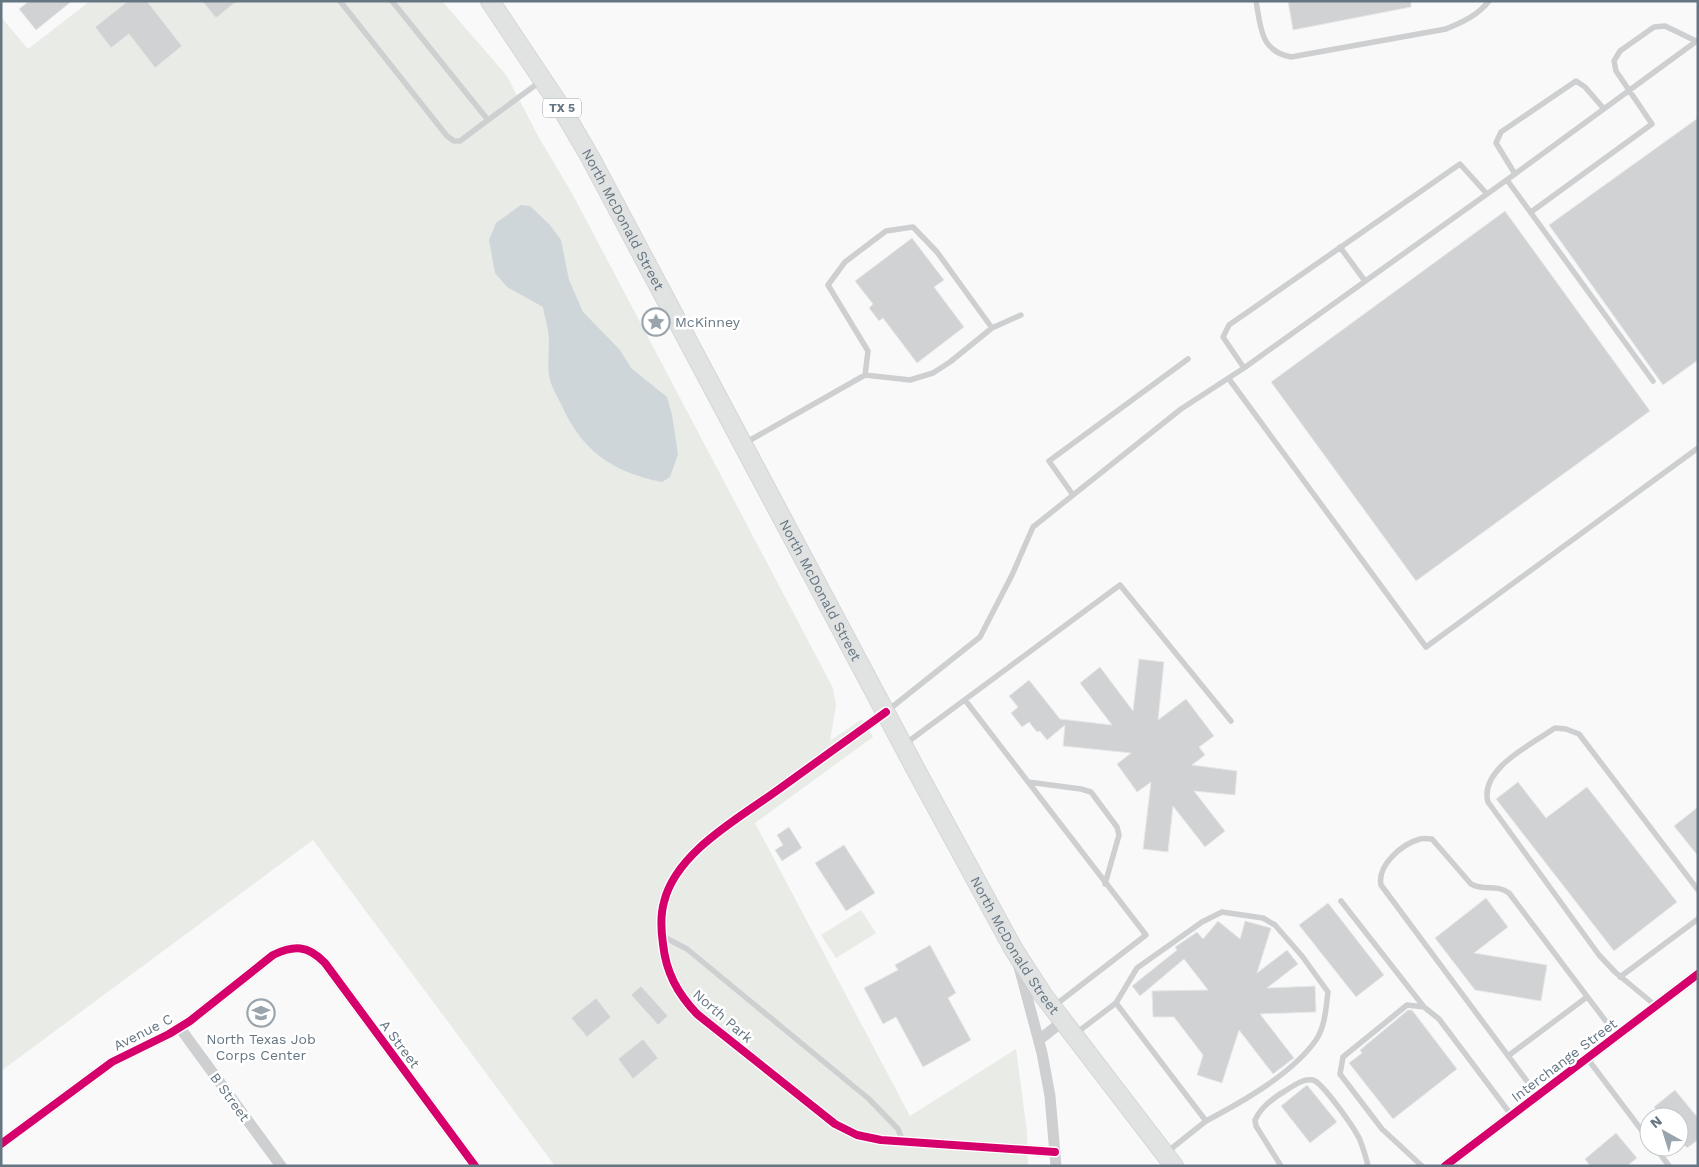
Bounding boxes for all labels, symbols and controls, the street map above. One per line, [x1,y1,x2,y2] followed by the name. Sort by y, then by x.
[543,99,581,118] road number: TX 5
[579,146,667,293] street label: North McDonald Street
[641,307,671,337] place icon: McKinney
[675,314,741,330] place label: McKinney
[776,517,865,664] street label: North McDonald Street
[967,874,1063,1017] street label: North McDonald Street
[690,986,756,1046] street label: North Park
[246,998,276,1028] school or university icon: North Texas Job Corps Center
[111,1010,175,1054] street label: Avenue C
[1508,1015,1620,1105] street label: Interchange Street
[377,1017,423,1071] street label: A Street
[206,1031,316,1063] place label: North Texas Job Corps Center
[207,1070,253,1124] street label: B Street
[1639,1107,1689,1157] north arrow
[1647,1112,1665,1131] text: N

